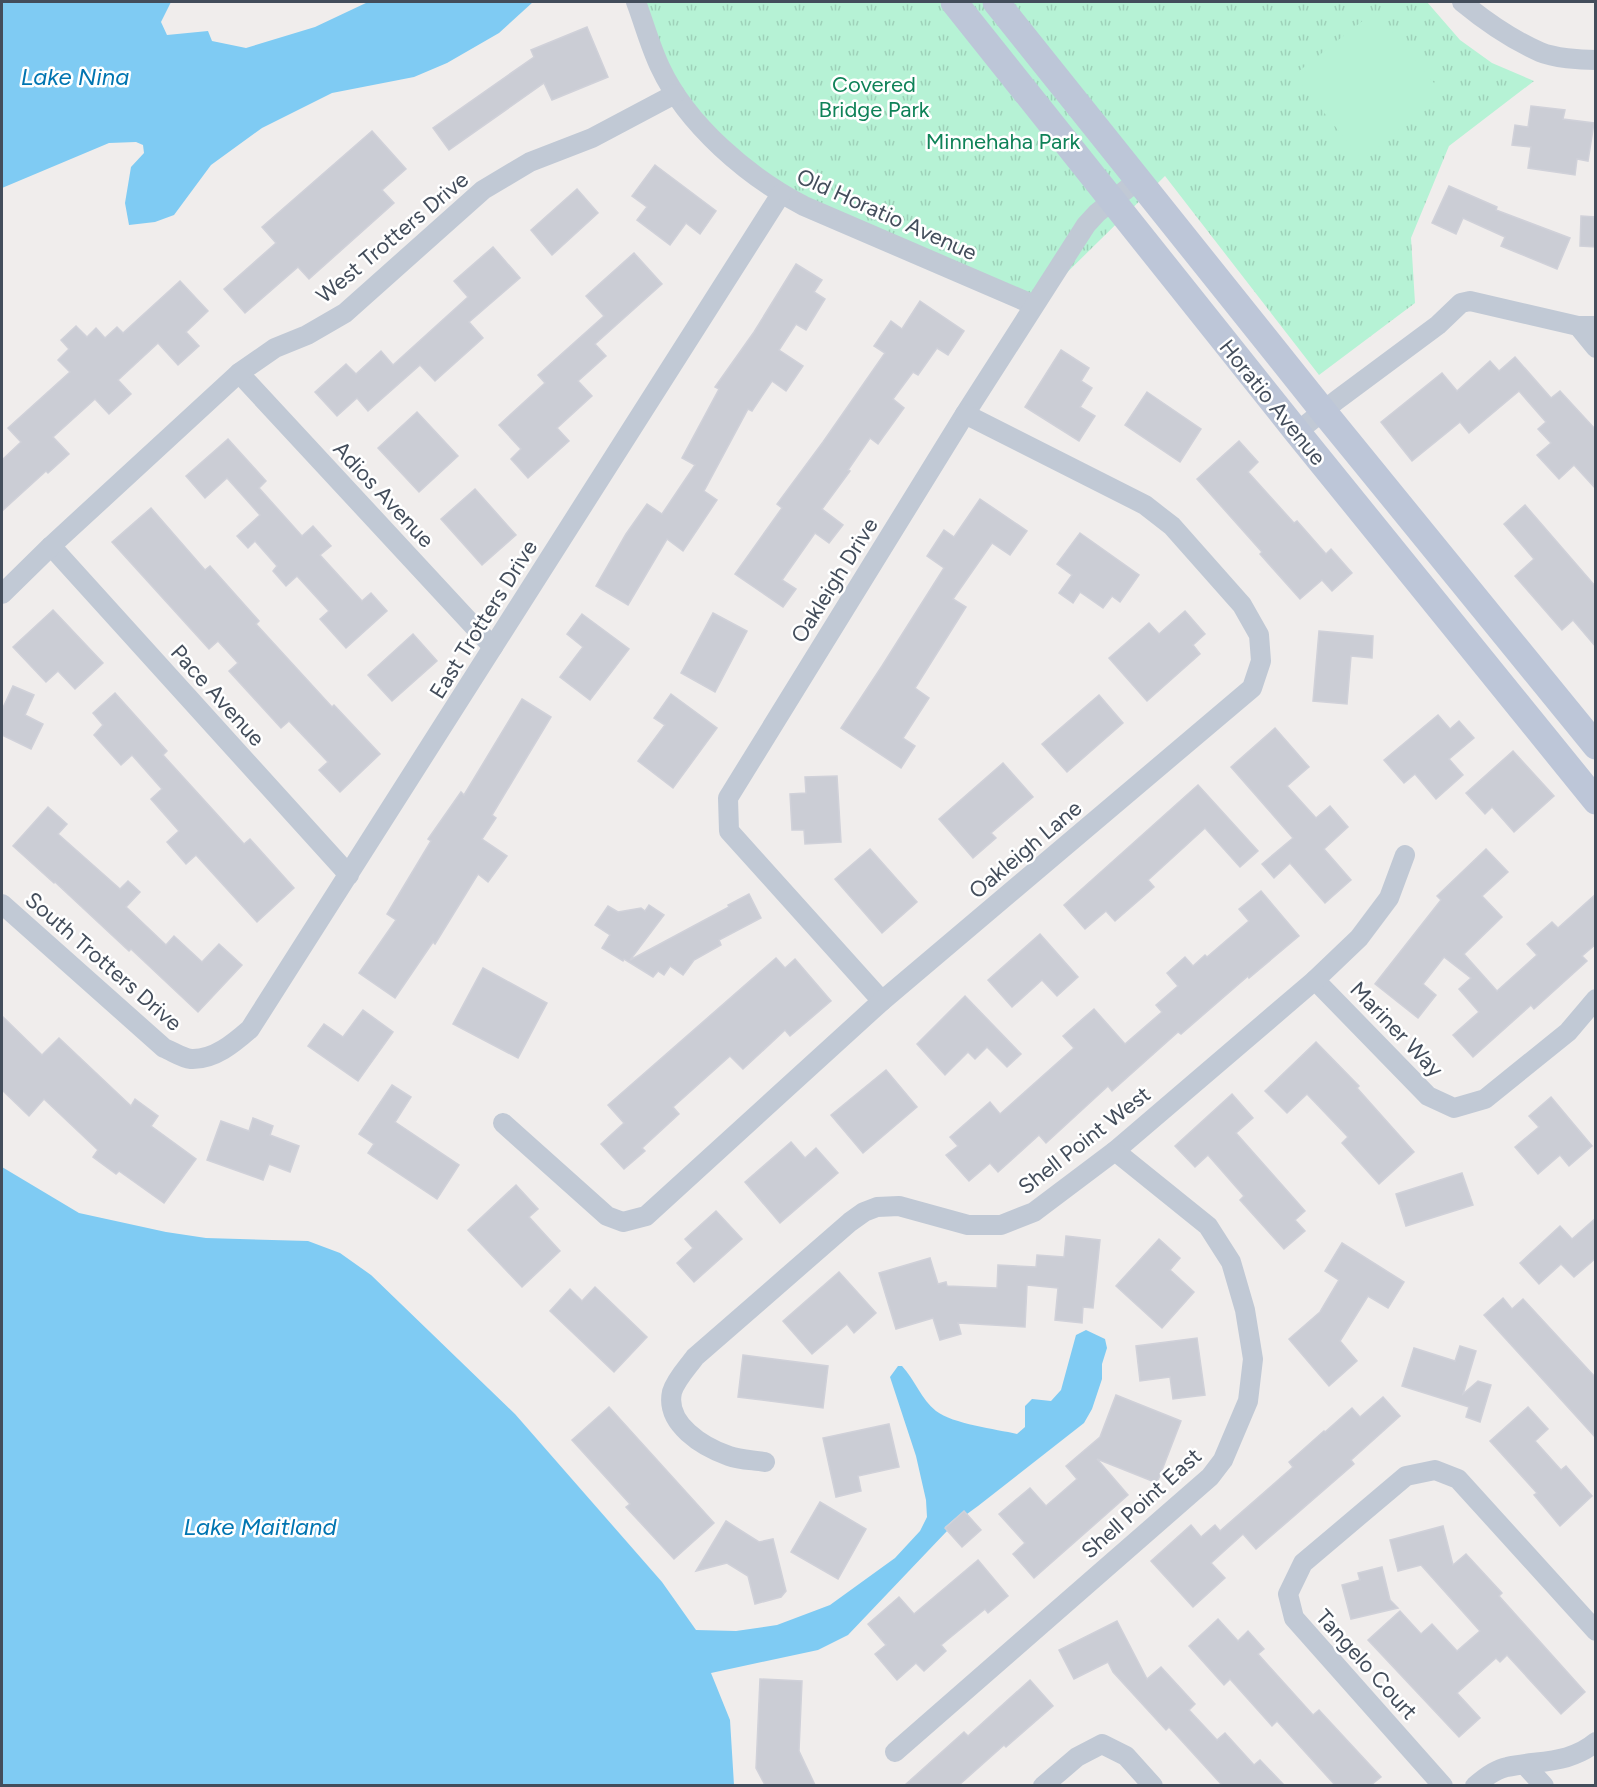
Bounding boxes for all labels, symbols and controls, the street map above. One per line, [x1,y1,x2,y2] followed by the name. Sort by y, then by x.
[21,62,129,91] water label: Lake Nina
[818,71,930,123] park label: Covered Bridge Park
[926,128,1081,155] park label: Minnehaha Park
[793,163,981,266] street label: Old Horatio Avenue
[311,166,474,309] street label: West Trotters Drive
[1214,334,1332,471] street label: Horatio Avenue
[328,436,440,553] street label: Adios Avenue
[785,513,884,648] street label: Oakleigh Drive
[424,535,543,704] street label: East Trotters Drive
[165,639,270,752] street label: Pace Avenue
[964,795,1087,904] street label: Oakleigh Lane
[20,886,187,1037] street label: South Trotters Drive
[1344,976,1449,1083] street label: Mariner Way
[1013,1080,1156,1200] street label: Shell Point West
[1076,1442,1207,1564] street label: Shell Point East
[183,1512,337,1541] water label: Lake Maitland
[1310,1604,1423,1725] street label: Tangelo Court

